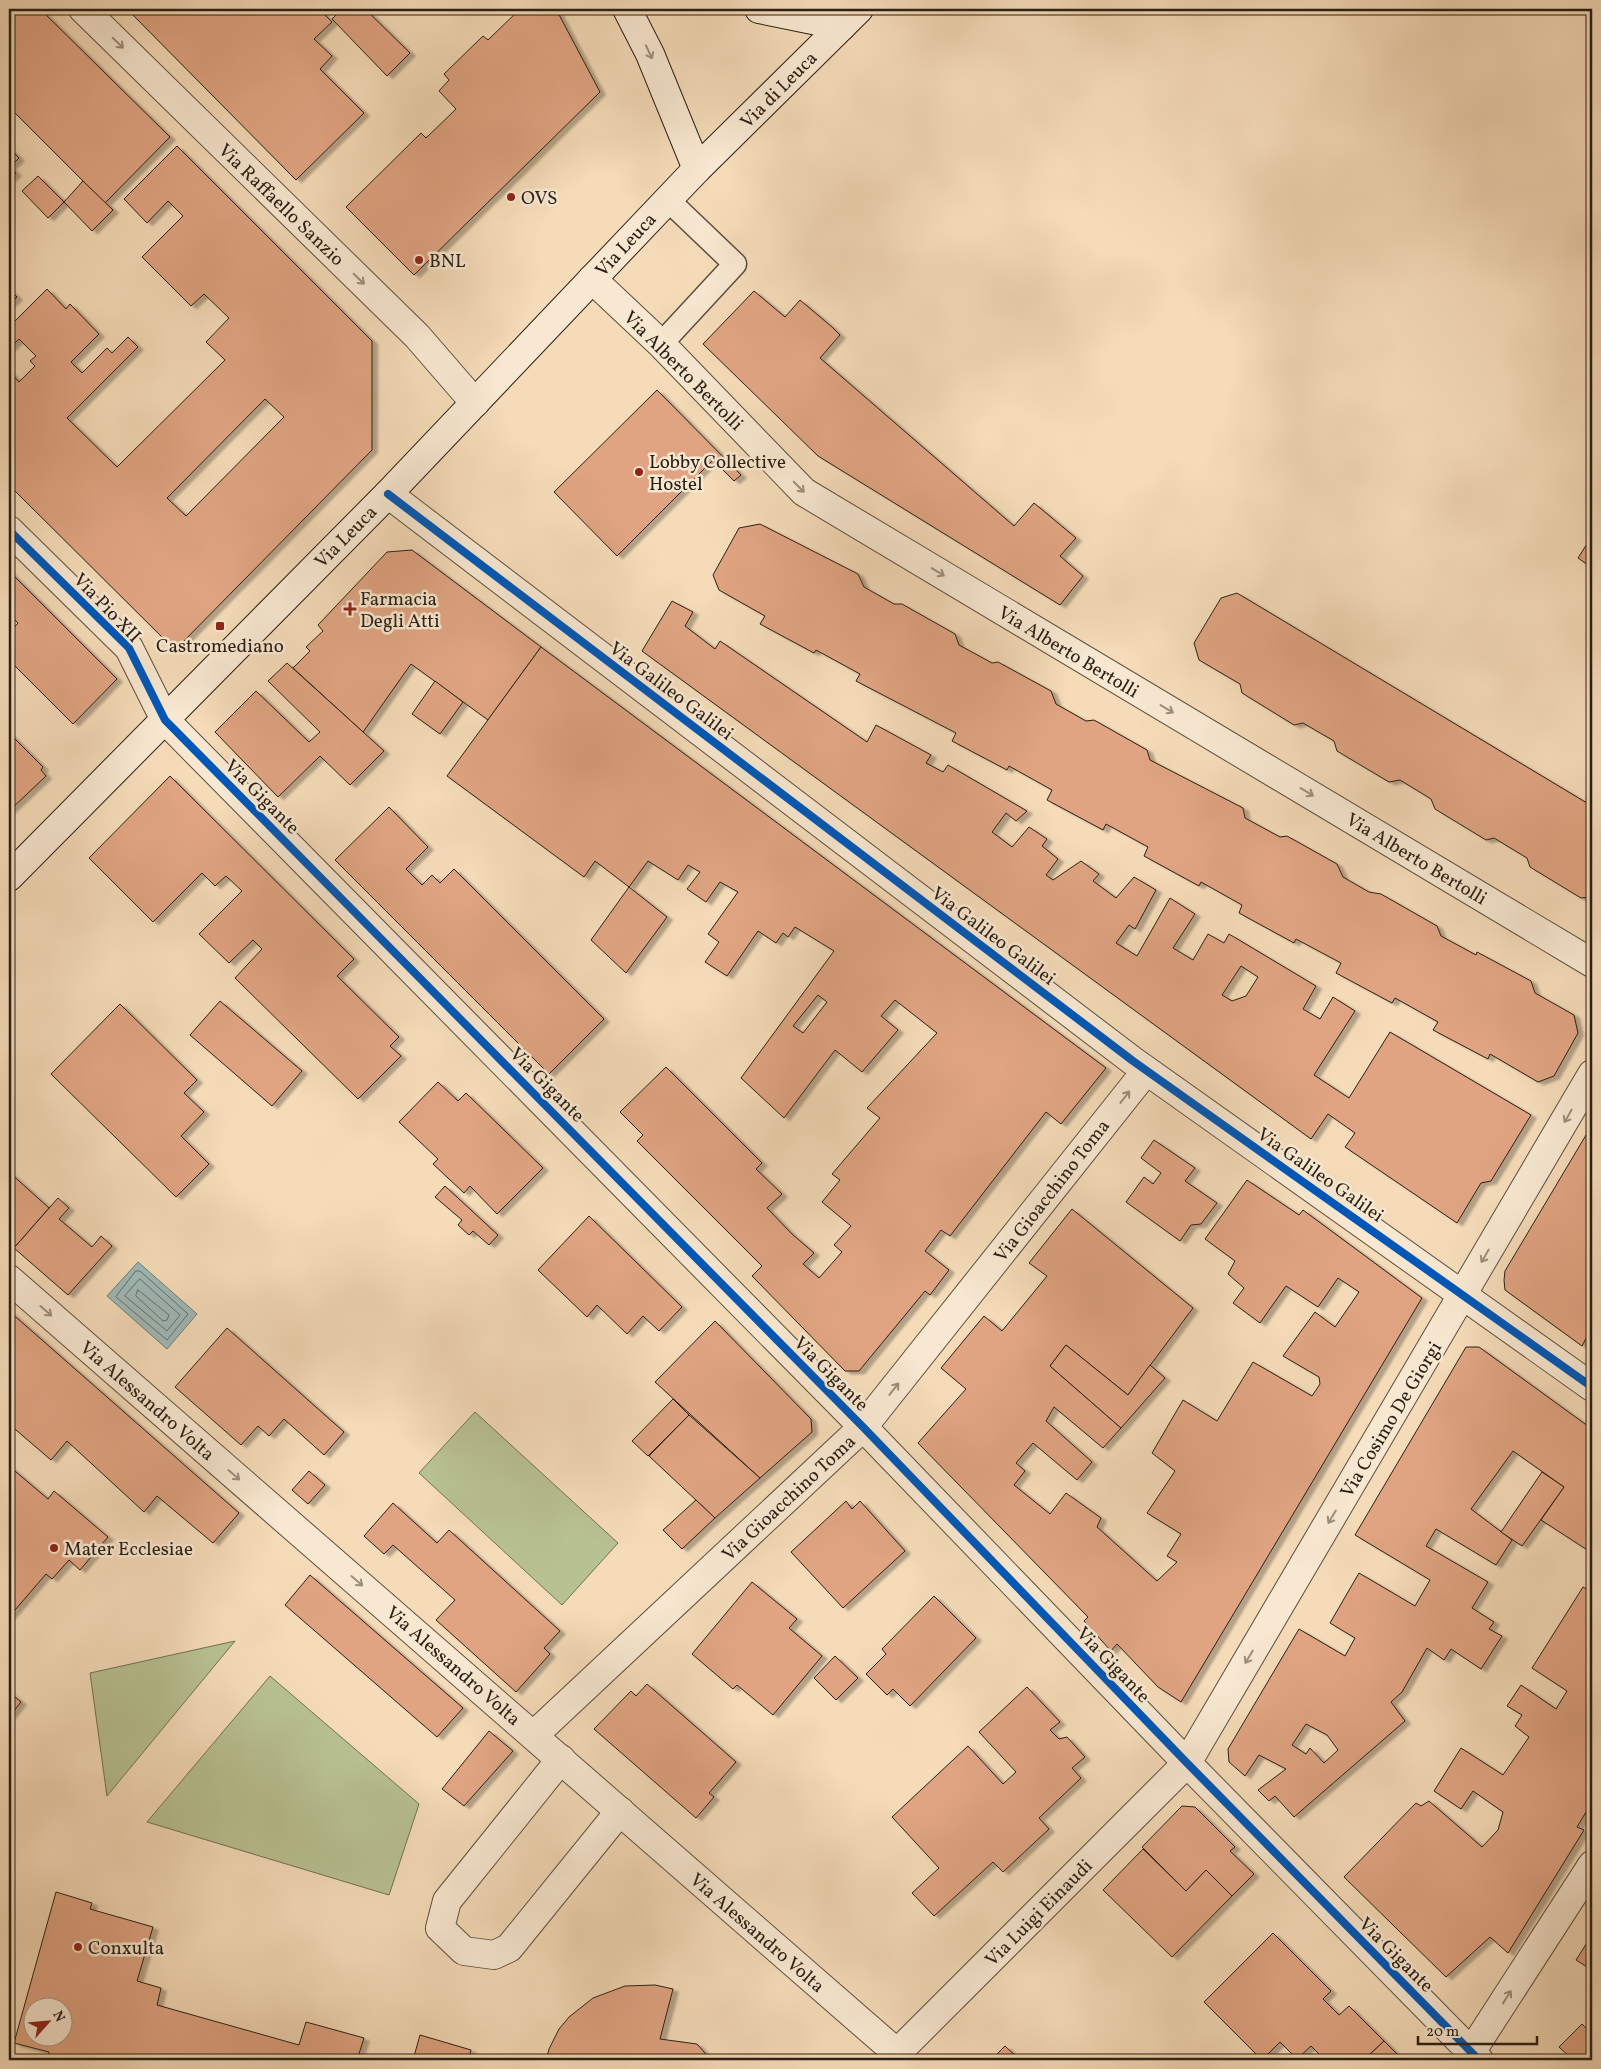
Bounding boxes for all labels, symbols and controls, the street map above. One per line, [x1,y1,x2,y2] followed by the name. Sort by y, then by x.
[112,37,125,49] one-way arrow
[644,44,654,59] one-way arrow
[735,46,824,135] street label: Via di Leuca
[212,138,350,273] street label: Via Raffaello Sanzio
[521,186,558,212] place label: OVS
[505,191,517,203] marker: OVS
[590,207,663,283] street label: Via Leuca
[429,249,466,275] place label: BNL
[413,254,425,266] marker: BNL
[353,273,365,286] one-way arrow
[617,306,749,437] street label: Via Alberto Bertolli
[649,450,786,498] place label: Lobby Collective Hostel
[633,466,645,478] marker: Lobby Collective Hostel
[793,481,806,493] one-way arrow
[309,500,384,575] street label: Via Leuca
[930,567,945,577] one-way arrow
[67,568,146,649] street label: Via Pio XII
[360,587,440,635] place label: Farmacia Degli Atti
[993,600,1144,705] street label: Via Alberto Bertolli
[344,603,356,615] marker: Farmacia Degli Atti
[214,620,226,632] marker: Castromediano
[156,634,284,660] place label: Castromediano
[603,636,739,747] street label: Via Galileo Galilei
[1160,705,1174,715] one-way arrow
[218,754,305,841] street label: Via Gigante
[1299,788,1313,798] one-way arrow
[1341,807,1492,912] street label: Via Alberto Bertolli
[925,881,1061,992] street label: Via Galileo Galilei
[503,1042,590,1129] street label: Via Gigante
[1120,1091,1131,1104] one-way arrow
[1562,1108,1572,1122] one-way arrow
[989,1114,1117,1268] street label: Via Gioacchino Toma
[1251,1122,1389,1229] street label: Via Galileo Galilei
[1480,1249,1490,1263] one-way arrow
[39,1305,52,1317] one-way arrow
[787,1331,874,1418] street label: Via Gigante
[74,1336,220,1467] street label: Via Alessandro Volta
[1335,1337,1449,1503] street label: Via Cosimo De Giorgi
[888,1383,899,1396] one-way arrow
[717,1429,862,1568] street label: Via Gioacchino Toma
[228,1469,241,1481] one-way arrow
[1326,1509,1336,1523] one-way arrow
[64,1537,193,1563] place label: Mater Ecclesiae
[48,1542,60,1554] marker: Mater Ecclesiae
[350,1576,363,1587] one-way arrow
[380,1601,526,1732] street label: Via Alessandro Volta
[1070,1622,1155,1709] street label: Via Gigante
[1244,1649,1254,1663] one-way arrow
[980,1854,1099,1973] street label: Via Luigi Einaudi
[684,1868,830,1999] street label: Via Alessandro Volta
[1352,1912,1439,1999] street label: Via Gigante
[88,1936,164,1962] place label: Conxulta
[72,1941,84,1953] marker: Conxulta
[1502,1990,1512,2004] one-way arrow
[22,1996,72,2046] north arrow
[47,2008,69,2026] text: N
[1418,2014,1537,2046] scale bar
[1426,2022,1459,2043] text: 20 m

